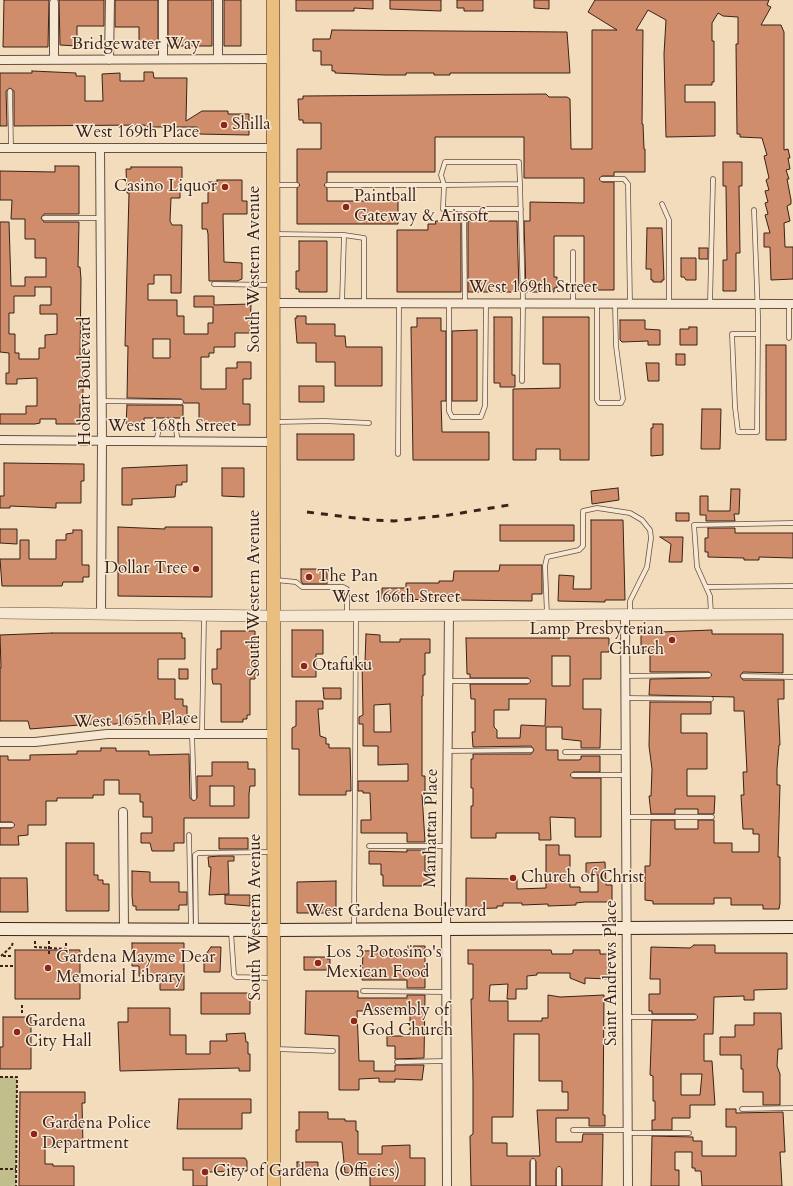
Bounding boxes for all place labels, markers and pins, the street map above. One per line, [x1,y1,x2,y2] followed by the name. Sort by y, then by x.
[232,115,271,135] place label: Shilla
[219,120,229,130] marker: Shilla
[114,177,217,197] place label: Casino Liquor
[220,182,230,192] marker: Casino Liquor
[354,187,488,227] place label: Paintball Gateway & Airsoft
[341,202,351,212] marker: Paintball Gateway & Airsoft
[104,559,188,579] place label: Dollar Tree
[191,564,201,574] marker: Dollar Tree
[317,567,378,587] place label: The Pan
[304,572,314,582] marker: The Pan
[530,620,664,660] place label: Lamp Presbyterian Church
[667,635,677,645] marker: Lamp Presbyterian Church
[312,656,372,676] place label: Otafuku
[299,661,309,671] marker: Otafuku
[521,868,644,888] place label: Church of Christ
[508,873,518,883] marker: Church of Christ
[326,943,442,983] place label: Los 3 Potosino's Mexican Food
[56,948,215,988] place label: Gardena Mayme Dear Memorial Library
[313,958,323,968] marker: Los 3 Potosino's Mexican Food
[43,963,53,973] marker: Gardena Mayme Dear Memorial Library
[362,1001,453,1041] place label: Assembly of God Church
[25,1012,92,1052] place label: Gardena City Hall
[349,1016,359,1026] marker: Assembly of God Church
[12,1027,22,1037] marker: Gardena City Hall
[42,1114,151,1154] place label: Gardena Police Department
[29,1129,39,1139] marker: Gardena Police Department
[213,1162,400,1182] place label: City of Gardena (Officies)
[200,1167,210,1177] marker: City of Gardena (Officies)

